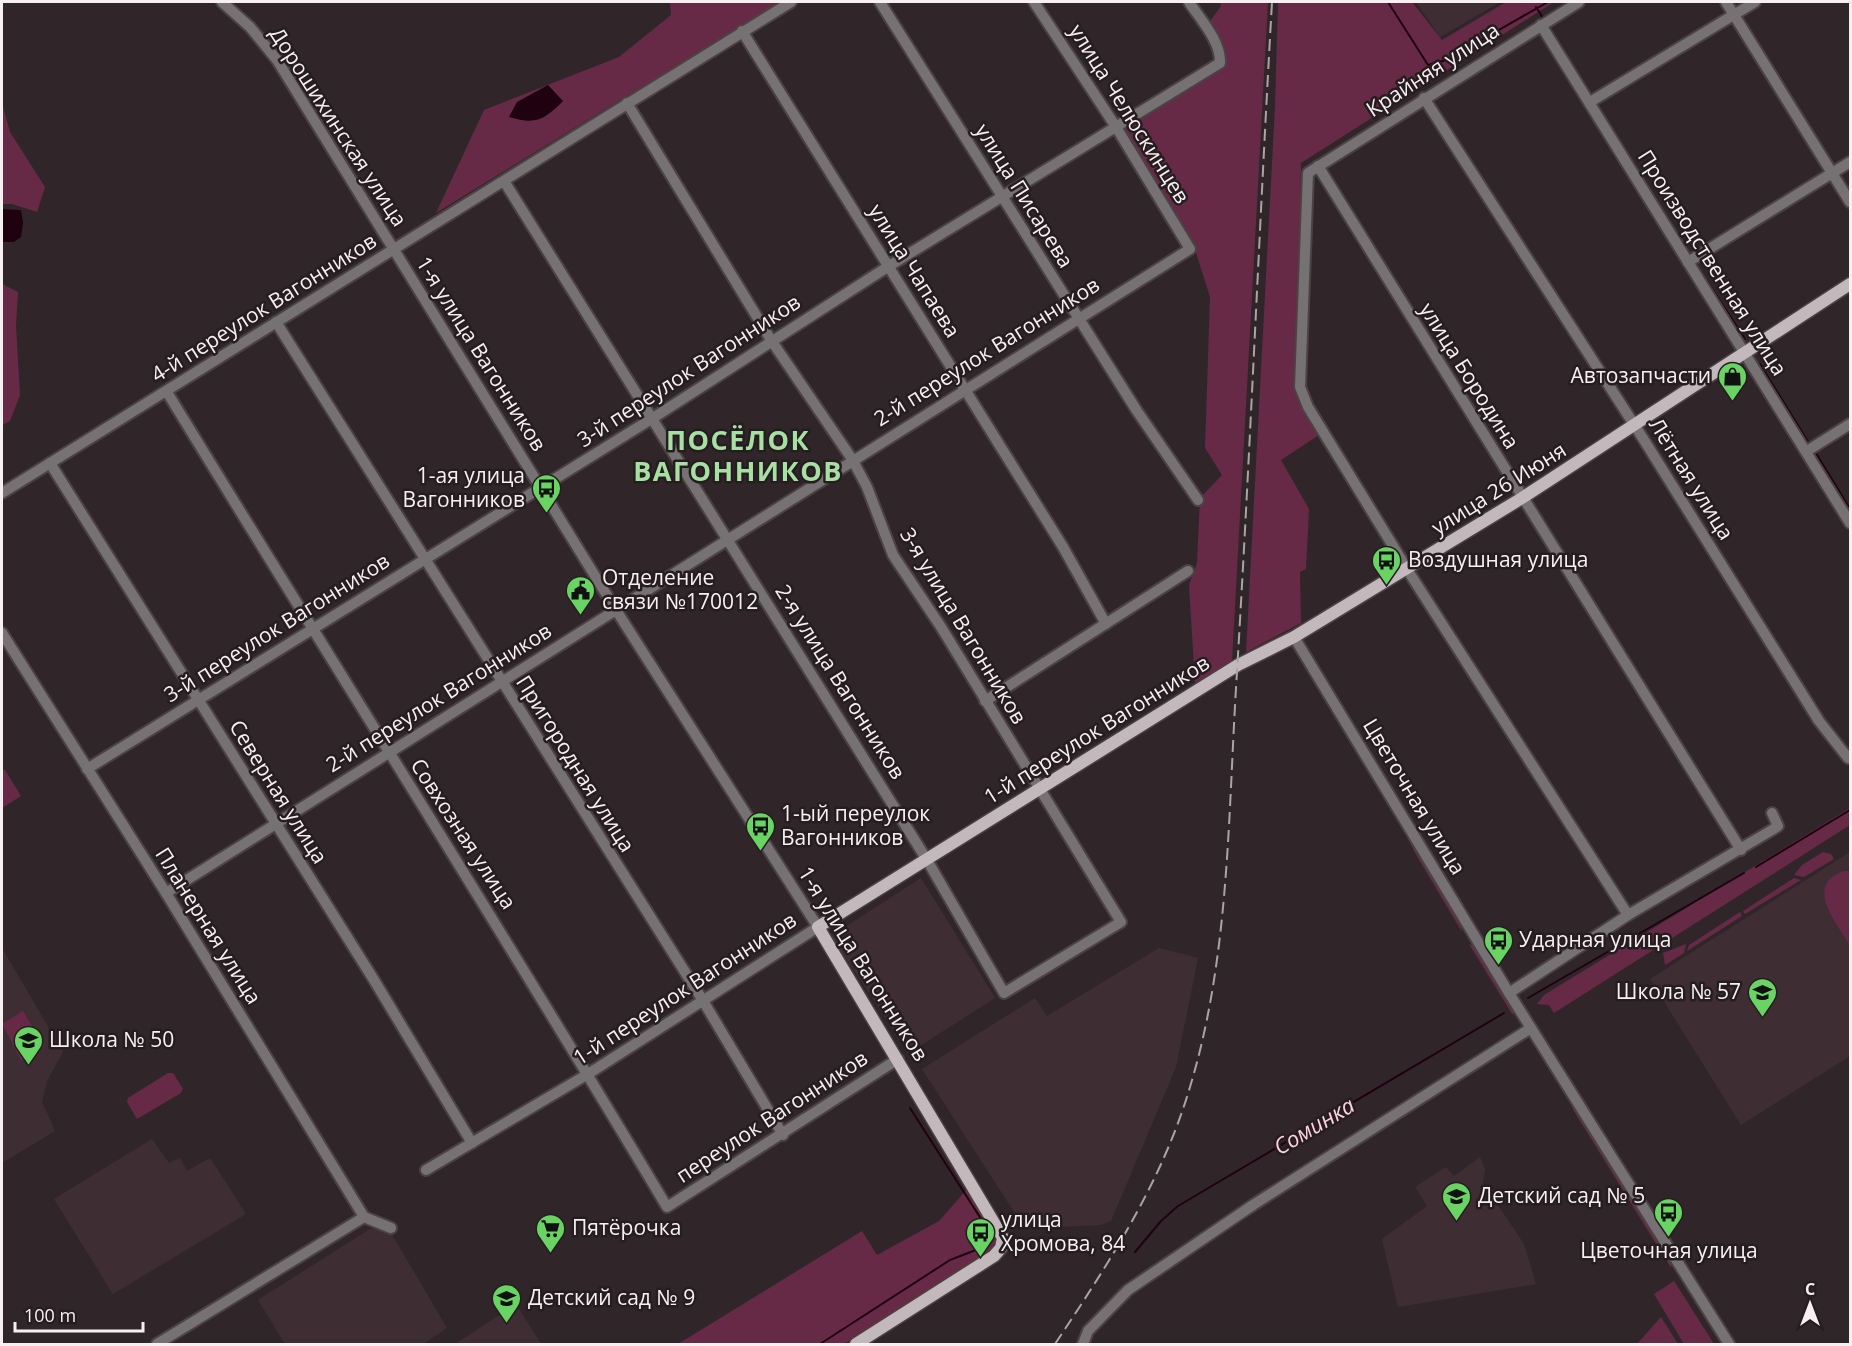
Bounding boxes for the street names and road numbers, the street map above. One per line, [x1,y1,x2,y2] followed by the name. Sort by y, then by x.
[1361,16,1504,123] street label: Крайняя улица
[1063,18,1196,208] street label: улица Челюскинцев
[264,21,414,232] street label: Дорошихинская улица
[969,118,1080,273] street label: улица Писарева
[1632,144,1794,380] street label: Производственная улица
[863,198,967,343] street label: улица Чапаева
[145,226,382,388] street label: 4-й переулок Вагонников
[411,251,553,456] street label: 1-я улица Вагонников
[868,270,1105,432] street label: 2-й переулок Вагонников
[571,287,805,453] street label: 3-й переулок Вагонников
[1414,297,1526,454] street label: улица Бородина
[1643,412,1741,545] street label: Лётная улица
[1426,435,1571,541] street label: улица 26 Июня
[894,522,1034,729] street label: 3-я улица Вагонников
[158,546,395,708] street label: 3-й переулок Вагонников
[770,579,912,784] street label: 2-я улица Вагонников
[320,616,557,778] street label: 2-й переулок Вагонников
[978,648,1215,810] street label: 1-й переулок Вагонников
[510,670,642,857] street label: Пригородная улица
[1357,713,1473,880] street label: Цветочная улица
[223,714,334,869] street label: Северная улица
[405,753,523,914] street label: Совхозная улица
[149,842,268,1009] street label: Планерная улица
[793,861,935,1066] street label: 1-я улица Вагонников
[567,905,801,1071] street label: 1-й переулок Вагонников
[670,1044,873,1189] street label: переулок Вагонников

